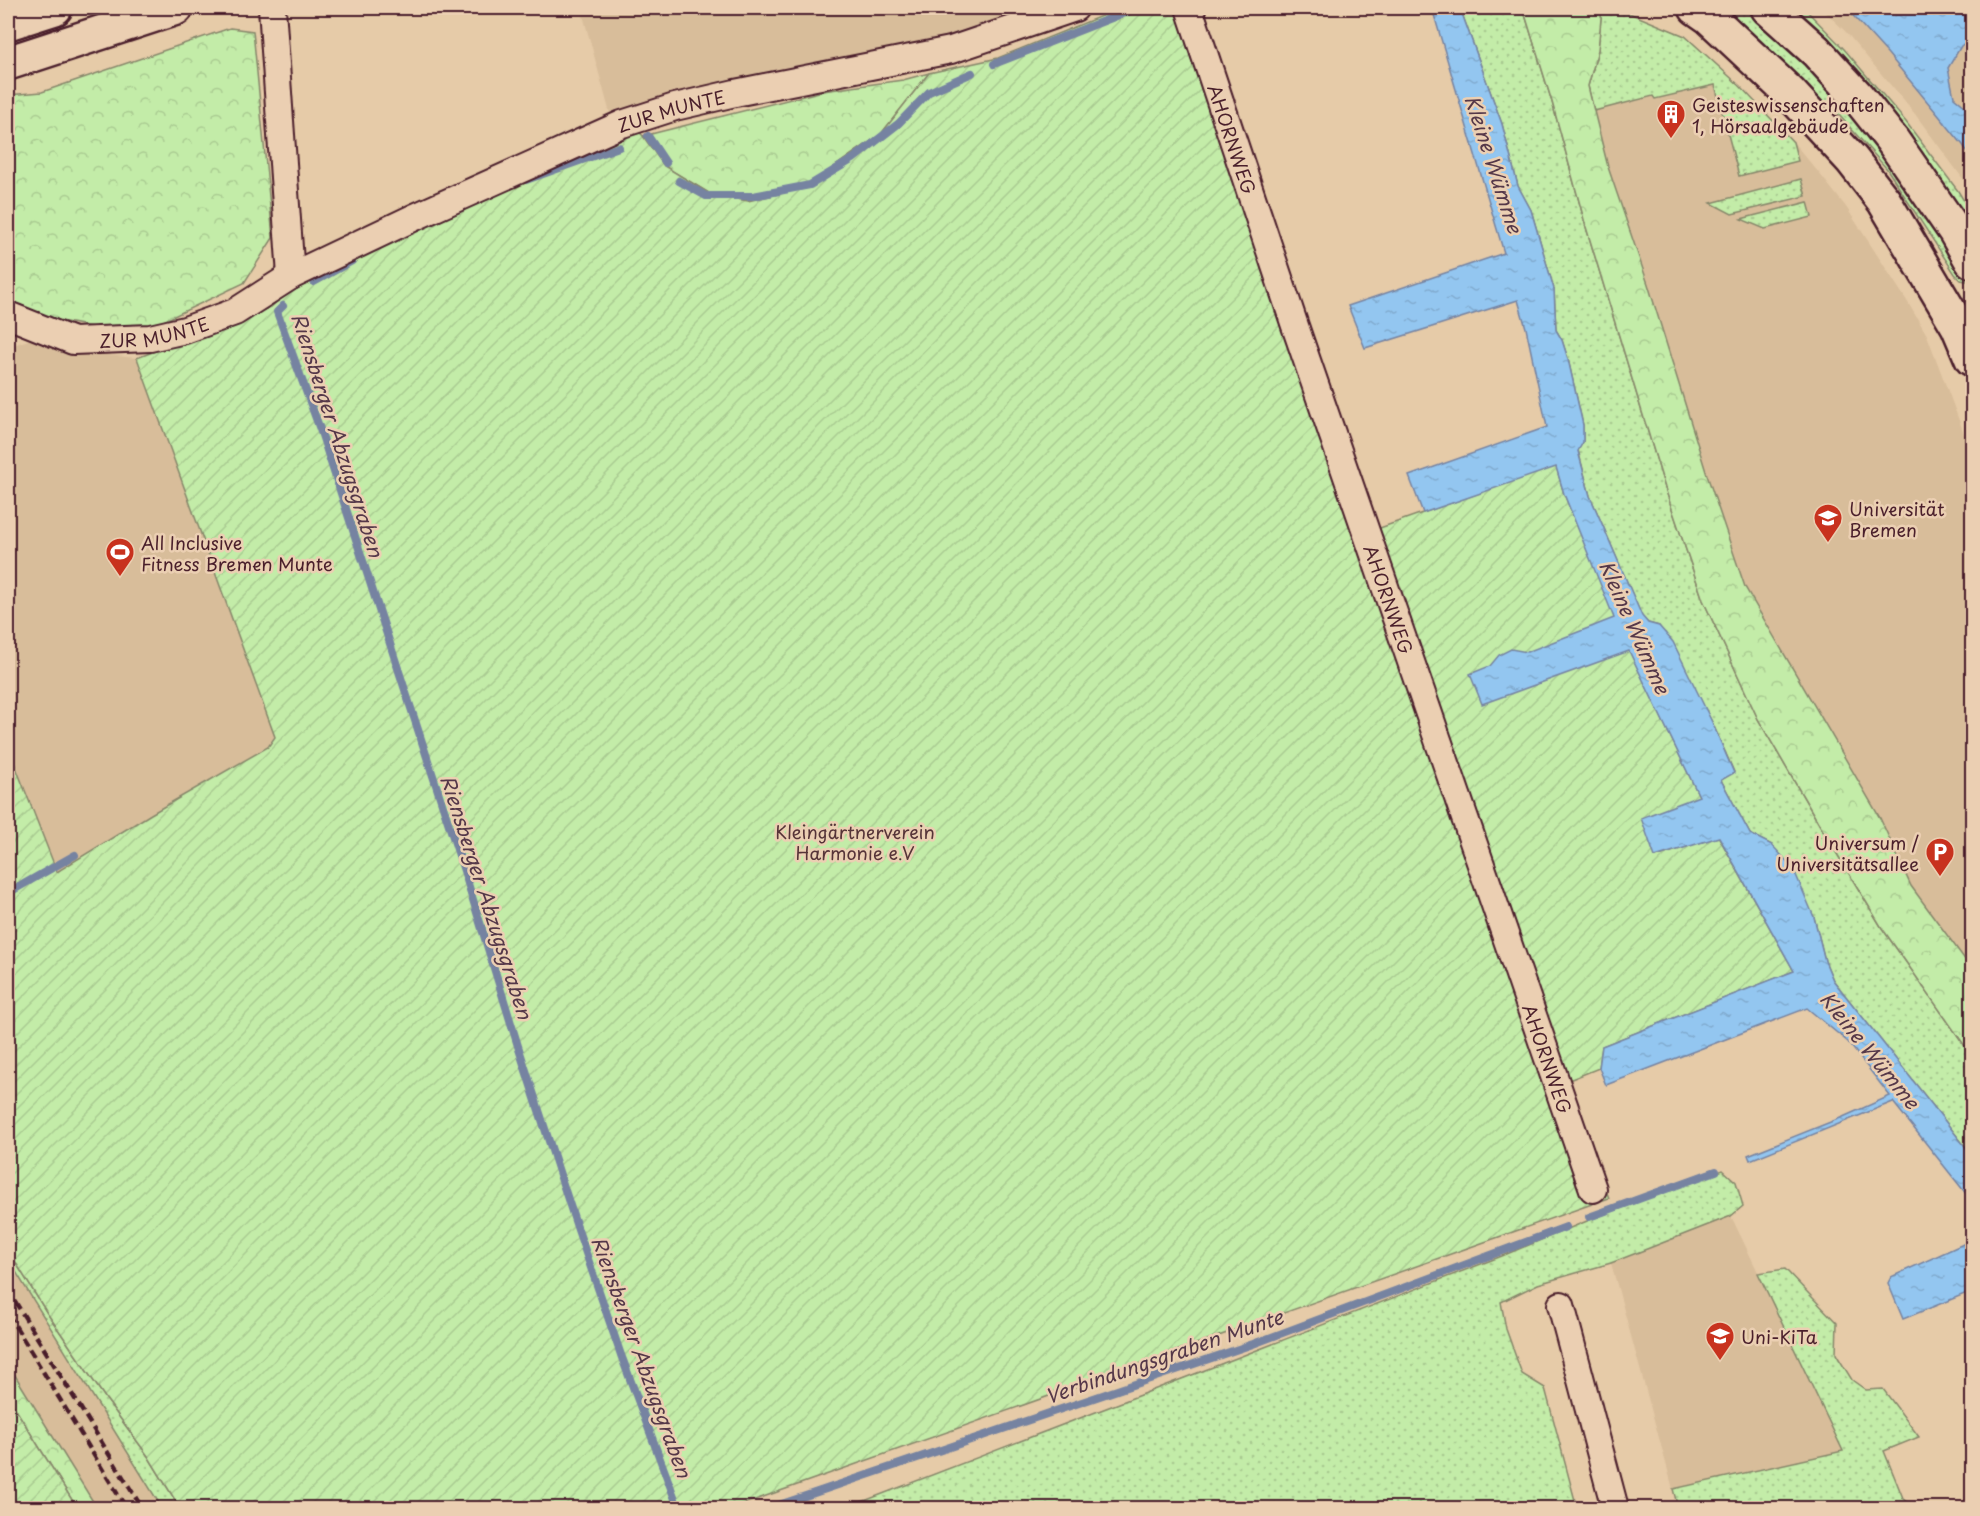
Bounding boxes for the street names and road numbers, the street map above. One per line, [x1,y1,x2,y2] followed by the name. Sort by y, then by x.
[1202,81,1264,198] street label: AHORNWEG
[613,82,728,138] street label: ZUR MUNTE
[99,309,213,353] street label: ZUR MUNTE
[1358,541,1421,658] street label: AHORNWEG
[1517,1000,1579,1117] street label: AHORNWEG

